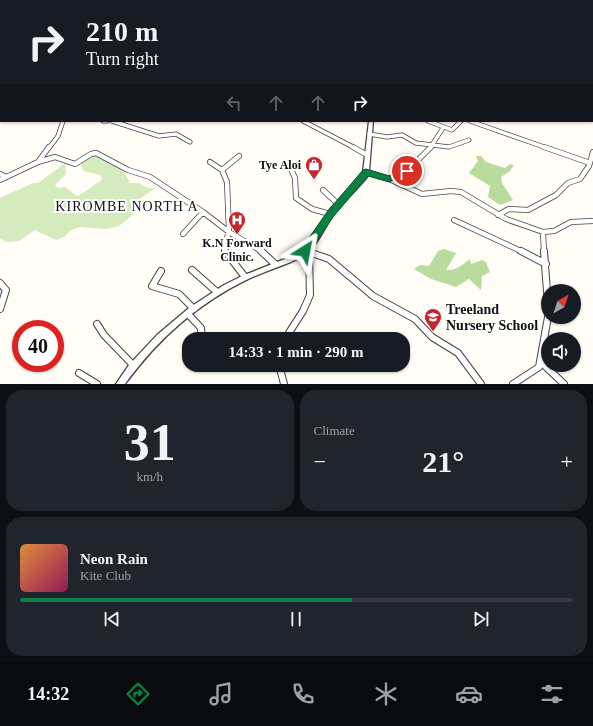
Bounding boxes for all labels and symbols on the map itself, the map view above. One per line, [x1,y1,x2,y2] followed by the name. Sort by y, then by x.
[390,154,424,188] pin
[304,155,324,180] shop icon: Tye Aloi
[259,158,302,172] place label: Tye Aloi
[55,199,199,214] district label: KIROMBE NORTH A
[227,210,247,235] hospital icon: K.N Forward Clinic.
[284,230,326,272] position arrow
[202,236,272,264] place label: K.N Forward Clinic.
[541,284,581,324] north arrow
[446,302,538,333] place label: Treeland Nursery School
[423,307,443,332] school or university icon: Treeland Nursery School
[12,320,64,372] speed limit sign: 40

